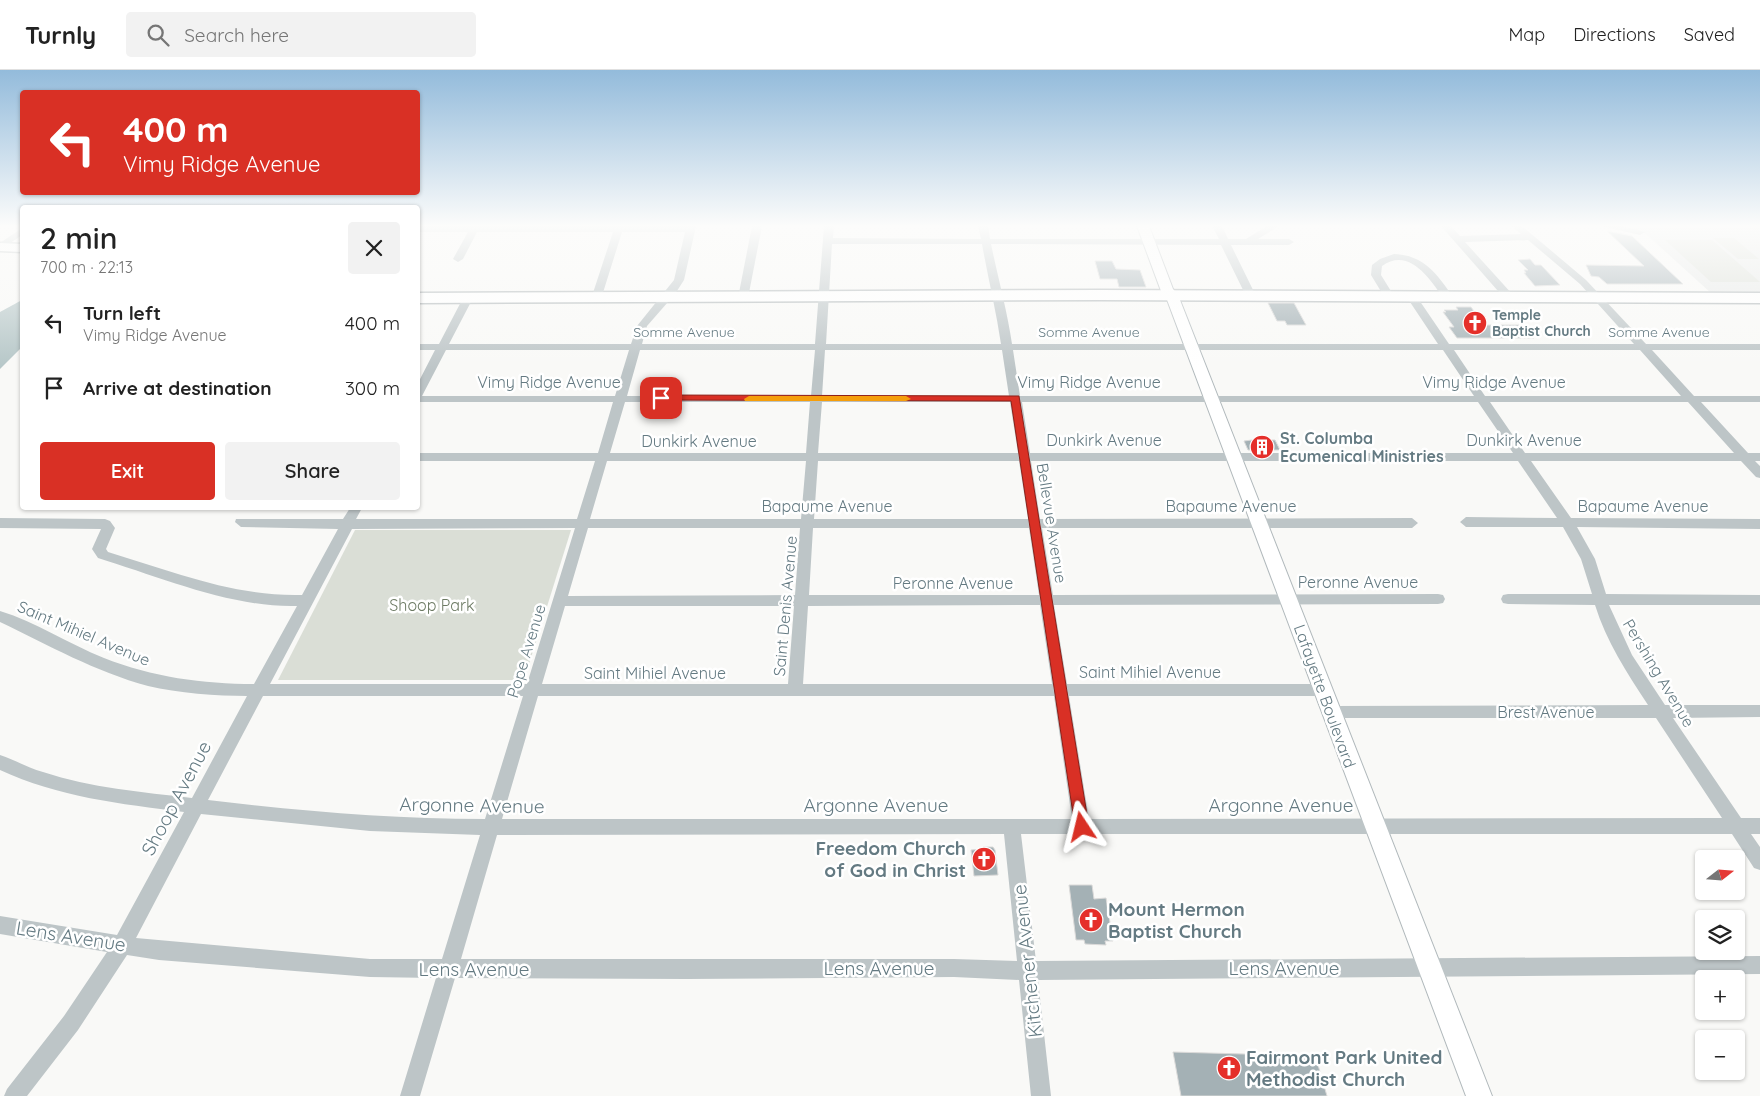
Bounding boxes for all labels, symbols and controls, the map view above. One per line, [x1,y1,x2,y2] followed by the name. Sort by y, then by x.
[126,12,476,57] search box
[25,20,96,50] text: Turnly
[144,21,172,49] icon: search
[184,23,289,47] text: Search here
[1508,23,1545,46] text: Map
[1573,23,1656,46] text: Directions
[1684,23,1735,46] text: Saved
[123,107,229,151] text: 400 m
[40,110,105,175] icon: left
[123,150,321,178] text: Vimy Ridge Avenue
[40,219,117,257] text: 2 min
[348,222,400,274] button: close
[40,257,133,277] text: 700 m · 22:13
[83,301,161,325] text: Turn left
[1492,306,1591,340] place label: Temple Baptist Church
[40,309,68,337] icon: left
[1462,310,1488,336] church icon: Temple Baptist Church
[345,311,400,335] text: 400 m
[633,323,735,341] street label: Somme Avenue
[1038,323,1140,341] street label: Somme Avenue
[1608,323,1710,341] street label: Somme Avenue
[83,325,227,345] text: Vimy Ridge Avenue
[477,372,621,392] street label: Vimy Ridge Avenue
[1017,372,1161,392] street label: Vimy Ridge Avenue
[1422,372,1566,392] street label: Vimy Ridge Avenue
[40,374,68,402] icon: arrive
[83,376,272,400] text: Arrive at destination
[345,376,400,400] text: 300 m
[640,377,682,419] pin
[647,384,675,412] icon: arrive
[1280,428,1444,466] place label: St. Columba Ecumenical Ministries
[1046,430,1162,450] street label: Dunkirk Avenue
[1466,430,1582,450] street label: Dunkirk Avenue
[641,431,757,451] street label: Dunkirk Avenue
[1249,434,1275,460] building icon: St. Columba Ecumenical Ministries
[40,442,215,500] button: Exit
[225,442,400,500] button: Share
[1033,462,1071,584] street label: Bellevue Avenue
[761,496,893,516] street label: Bapaume Avenue
[1165,496,1297,516] street label: Bapaume Avenue
[1577,496,1709,516] street label: Bapaume Avenue
[769,535,801,677] street label: Saint Denis Avenue
[1298,572,1418,592] street label: Peronne Avenue
[893,573,1013,593] street label: Peronne Avenue
[389,595,475,615] park label: Shoop Park
[15,596,153,670] street label: Saint Mihiel Avenue
[502,602,550,700] street label: Pope Avenue
[1619,615,1699,731] street label: Pershing Avenue
[1290,622,1360,770] street label: Lafayette Boulevard
[1079,662,1221,682] street label: Saint Mihiel Avenue
[584,663,726,683] street label: Saint Mihiel Avenue
[1497,702,1595,722] street label: Brest Avenue
[136,737,216,859] street label: Shoop Avenue
[399,792,545,818] street label: Argonne Avenue
[803,793,949,817] street label: Argonne Avenue
[1208,793,1354,817] street label: Argonne Avenue
[1055,800,1107,852] position arrow
[816,836,966,882] place label: Freedom Church of God in Christ
[971,846,997,872] church icon: Freedom Church of God in Christ
[1695,850,1745,900] north arrow
[1695,850,1745,1080] map controls
[1007,883,1047,1039] street label: Kitchener Avenue
[1108,897,1245,943] place label: Mount Hermon Baptist Church
[1078,907,1104,933] church icon: Mount Hermon Baptist Church
[1695,910,1745,960] button: layers
[14,915,128,957] street label: Lens Avenue
[824,956,934,980] street label: Lens Avenue
[1229,956,1339,980] street label: Lens Avenue
[419,957,529,981] street label: Lens Avenue
[1695,970,1745,1020] button: +
[1695,1030,1745,1080] button: −
[1246,1045,1442,1091] place label: Fairmont Park United Methodist Church
[1216,1055,1242,1081] church icon: Fairmont Park United Methodist Church

